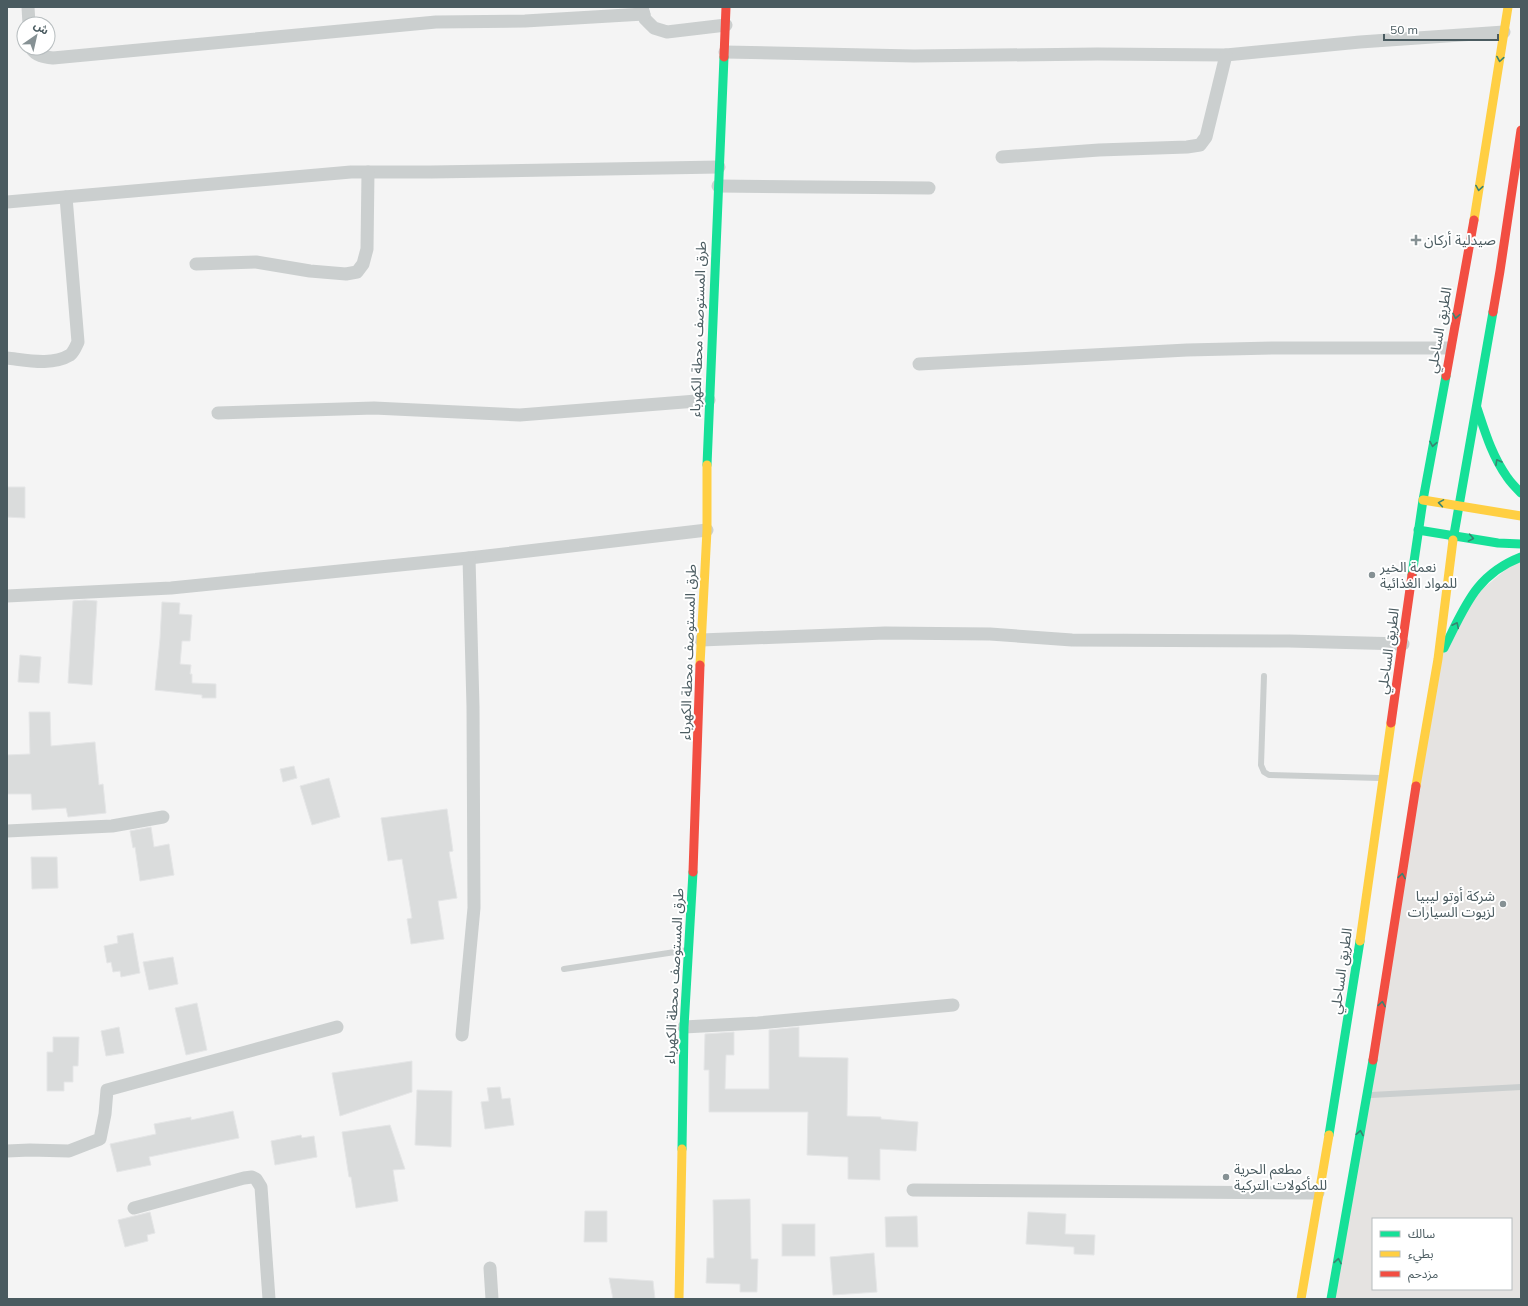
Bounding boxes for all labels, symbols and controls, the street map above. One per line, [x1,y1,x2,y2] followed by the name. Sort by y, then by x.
[16,16,56,56] north arrow
[1384,16,1498,42] scale bar
[31,18,52,38] text: ش
[1390,22,1418,37] text: 50 m
[1496,56,1504,62] one-way arrow
[1475,185,1484,191] one-way arrow
[1424,231,1496,249] place label: صيدلية أركان
[1411,235,1421,245] marker: صيدلية أركان
[686,241,710,417] street label: طرق المستوصف محطة الكهرباء
[1423,286,1458,375] street label: الطريق الساحلي
[1452,312,1460,319] one-way arrow
[1430,441,1438,447] one-way arrow
[1495,459,1503,466] one-way arrow
[1438,499,1444,508] one-way arrow
[1467,533,1474,541] one-way arrow
[1379,558,1457,592] place label: نعمة الخير للمواد الغذائية
[676,564,700,740] street label: طرق المستوصف محطة الكهرباء
[1367,570,1377,580] marker: نعمة الخير للمواد الغذائية
[1373,607,1405,696] street label: الطريق الساحلي
[1451,622,1459,629] one-way arrow
[1397,873,1406,879] one-way arrow
[1408,887,1495,921] place label: شركة أوتو ليبيا لزيوت السيارات
[660,888,688,1064] street label: طرق المستوصف محطة الكهرباء
[1498,899,1508,909] marker: شركة أوتو ليبيا لزيوت السيارات
[1326,927,1358,1016] street label: الطريق الساحلي
[1377,1001,1386,1008] one-way arrow
[1356,1130,1364,1136] one-way arrow
[1234,1160,1327,1194] place label: مطعم الحرية للمأكولات التركية
[1221,1172,1231,1182] marker: مطعم الحرية للمأكولات التركية
[1372,1218,1512,1290] legend
[1408,1226,1435,1241] text: سالك
[1408,1246,1434,1264] text: بطيء
[1333,1258,1342,1264] one-way arrow
[1408,1266,1438,1283] text: مزدحم

